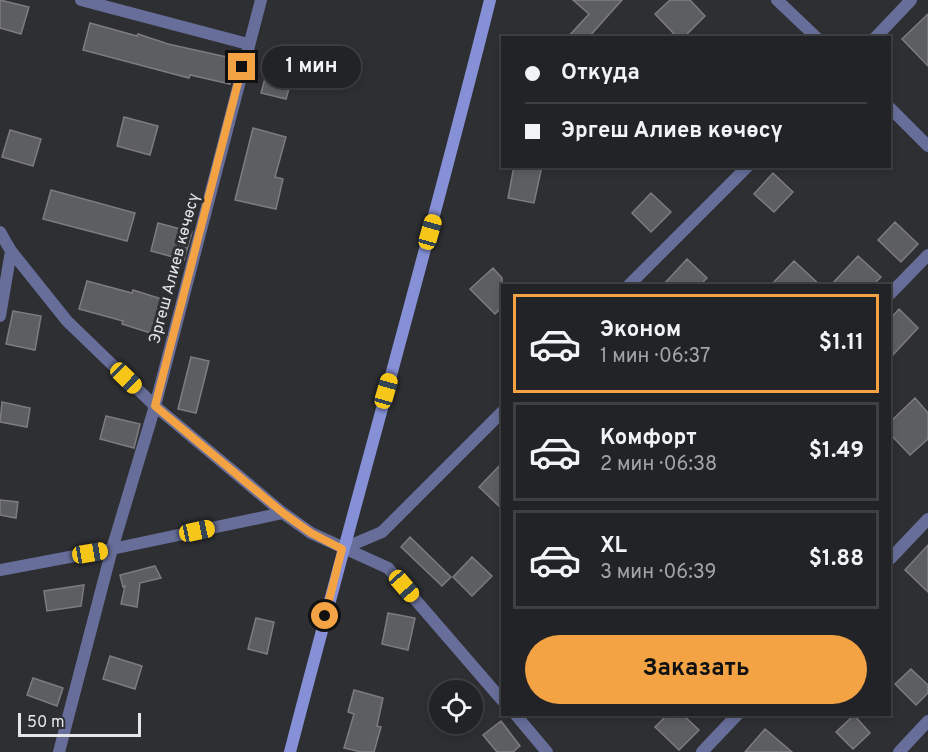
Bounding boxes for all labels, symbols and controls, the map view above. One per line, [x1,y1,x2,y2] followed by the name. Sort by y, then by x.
[263,46,362,88] callout: 1 мин
[228,53,255,80] route end
[286,54,337,80] text: 1 мин
[561,60,640,87] text: Откуда
[561,118,783,145] text: Эргеш Алиев көчөсү
[145,191,205,346] street label: Эргеш Алиев көчөсү
[416,212,444,252] car
[528,317,582,371] icon: car
[600,317,681,344] text: Эконом
[819,330,864,357] text: $1.11
[600,344,710,370] text: 1 мин · 06:37
[107,359,145,397] car
[372,371,400,411] car
[528,425,582,479] icon: car
[600,425,697,452] text: Комфорт
[809,438,864,465] text: $1.49
[600,452,717,478] text: 2 мин · 06:38
[178,518,216,544] car
[528,533,582,587] icon: car
[600,533,627,560] text: XL
[71,541,109,565] car
[809,546,864,573] text: $1.88
[600,560,716,586] text: 3 мин · 06:39
[385,567,423,605] car
[311,602,338,629] route start
[525,635,867,704] button: Заказать
[429,680,483,734] map controls
[429,680,483,734] button: locate
[18,710,141,738] scale bar
[27,713,65,733] text: 50 m

